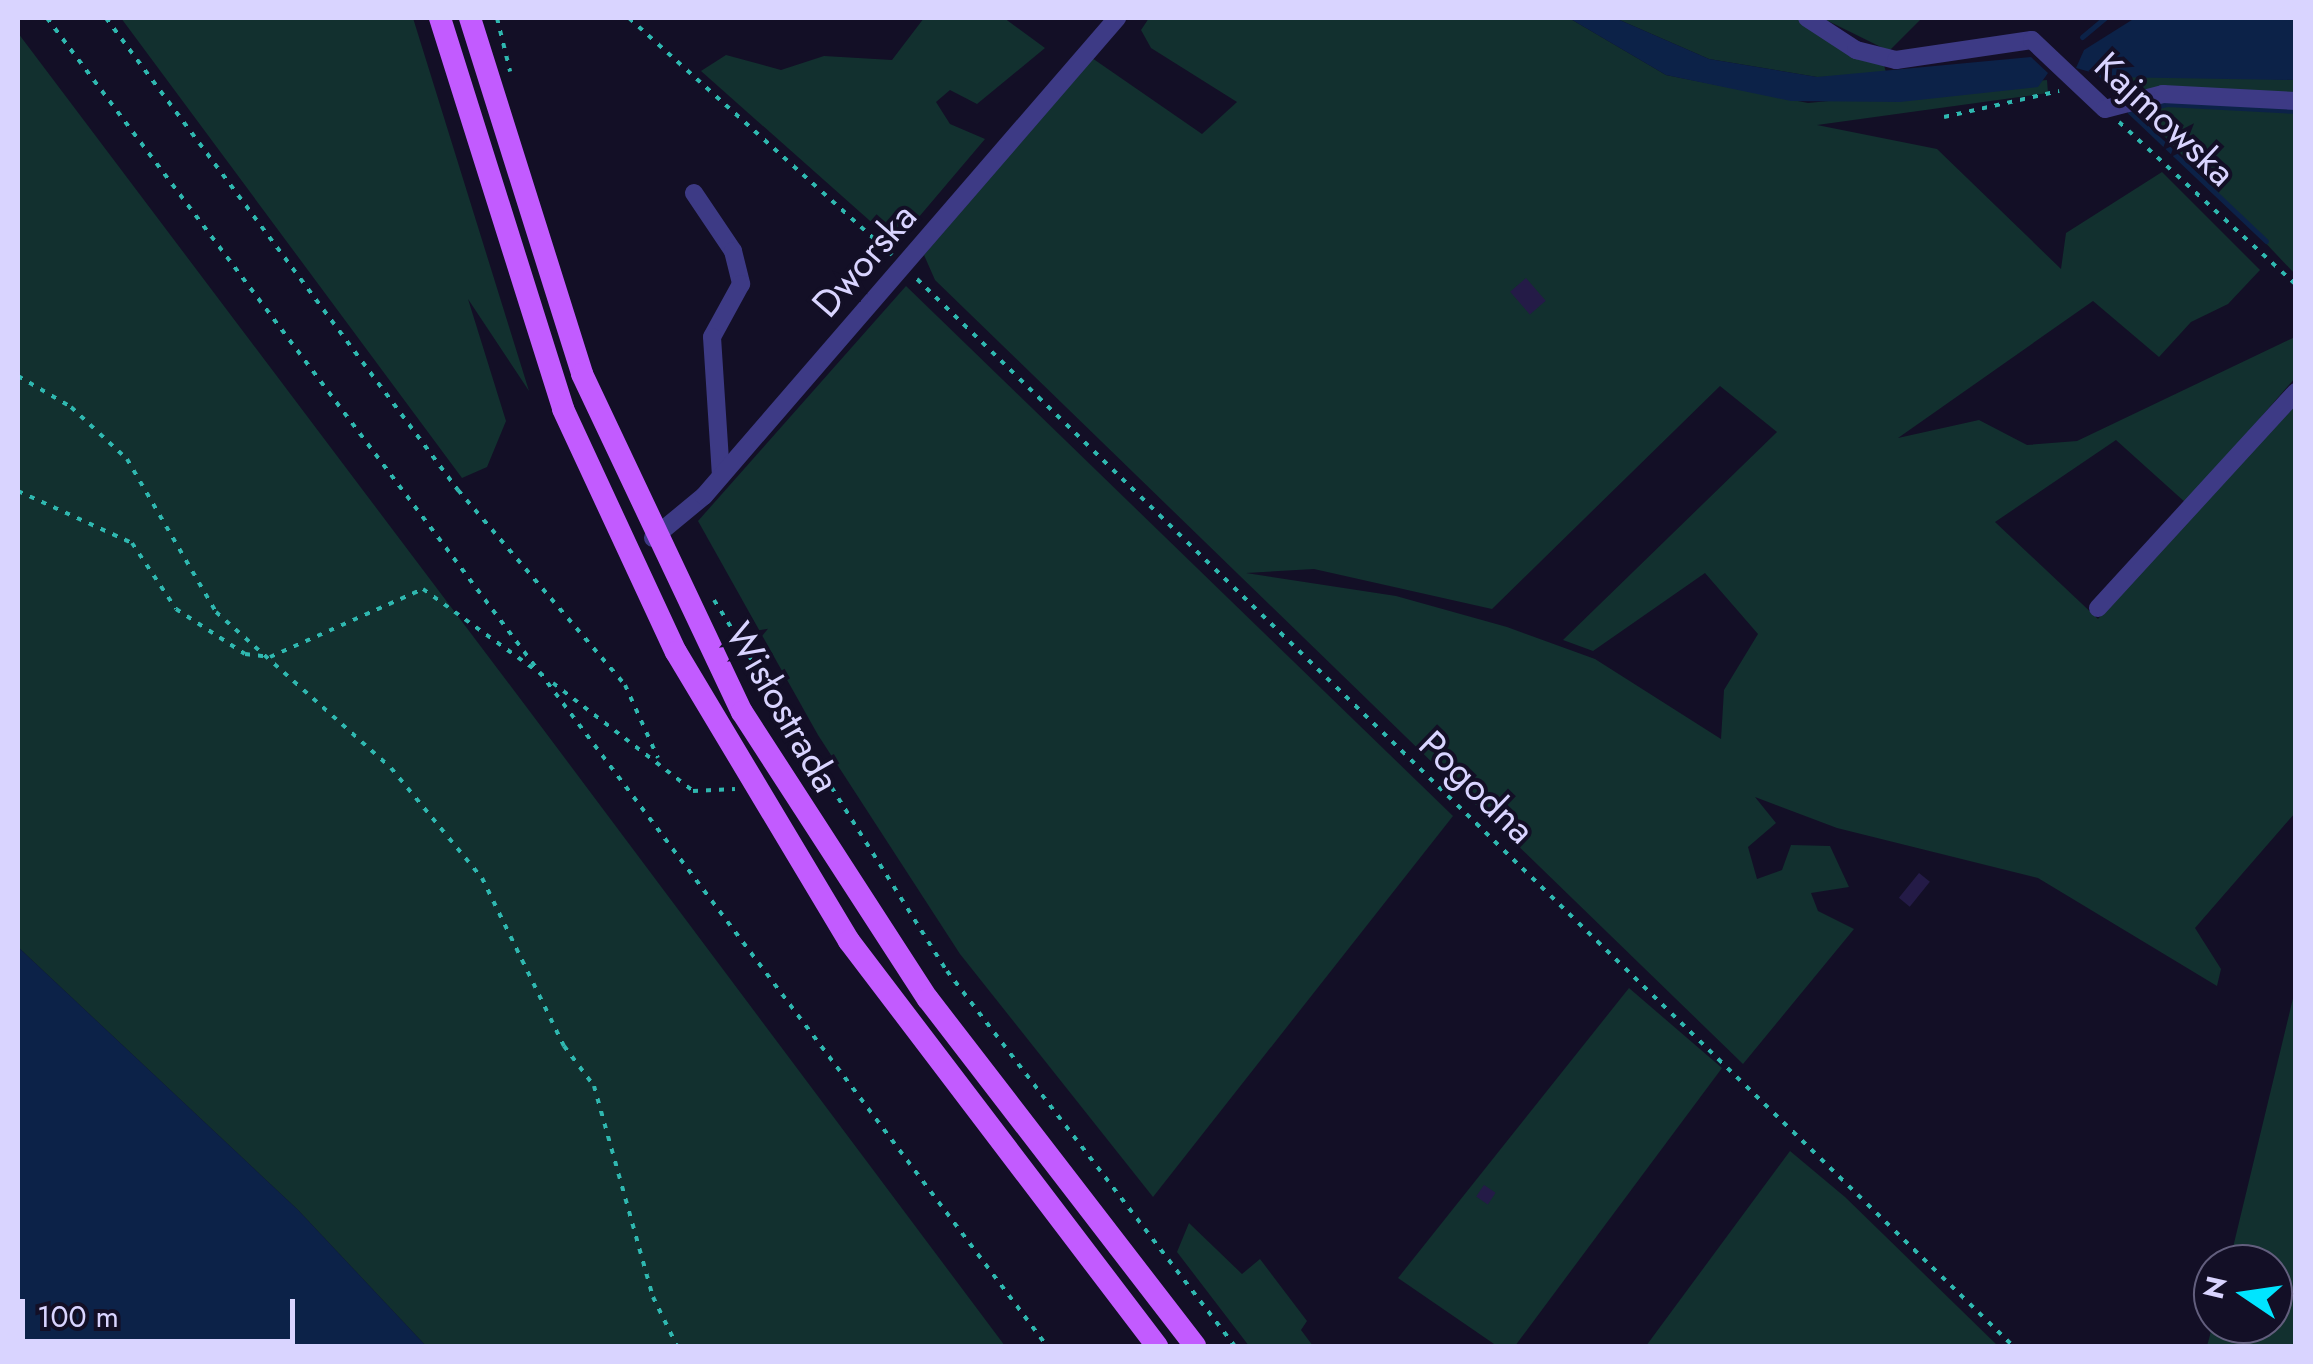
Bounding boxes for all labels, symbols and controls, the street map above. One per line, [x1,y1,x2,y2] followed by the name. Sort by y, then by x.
[2085,43,2245,195] street label: Kajmowska
[802,194,926,326] street label: Dworska
[716,614,850,800] street label: Wisłostrada
[1410,721,1544,853] street label: Pogodna
[2193,1244,2293,1344] north arrow
[2193,1272,2238,1303] text: N
[25,1279,300,1341] scale bar
[37,1295,119,1338] text: 100 m

